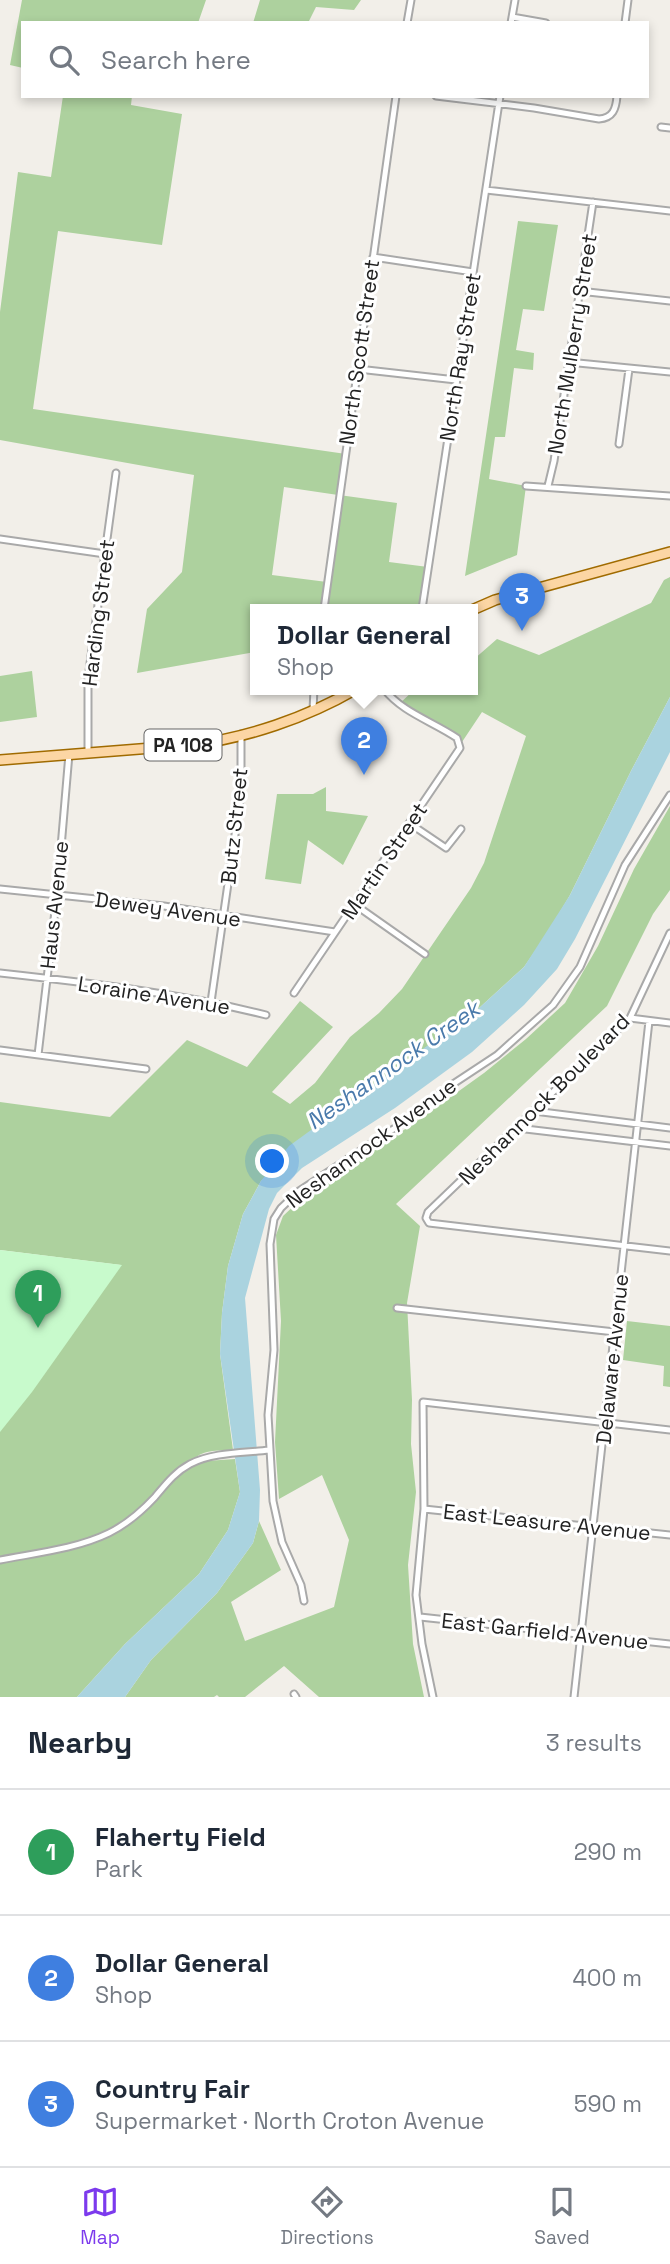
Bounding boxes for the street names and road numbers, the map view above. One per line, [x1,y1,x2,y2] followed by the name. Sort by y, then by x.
[541,232,603,456] street label: North Mulberry Street
[333,257,385,447] street label: North Scott Street
[433,271,487,443] street label: North Ray Street
[76,538,120,688] street label: Harding Street
[144,730,222,760] road number: PA 108
[214,766,254,886] street label: Butz Street
[335,797,433,925] street label: Martin Street
[34,840,74,970] street label: Haus Avenue
[93,885,243,933] street label: Dewey Avenue
[76,970,232,1020] street label: Loraine Avenue
[453,1008,635,1190] street label: Neshannock Boulevard
[280,1072,462,1214] street label: Neshannock Avenue
[590,1272,634,1446] street label: Delaware Avenue
[442,1498,652,1546] street label: East Leasure Avenue
[440,1607,650,1655] street label: East Garfield Avenue

